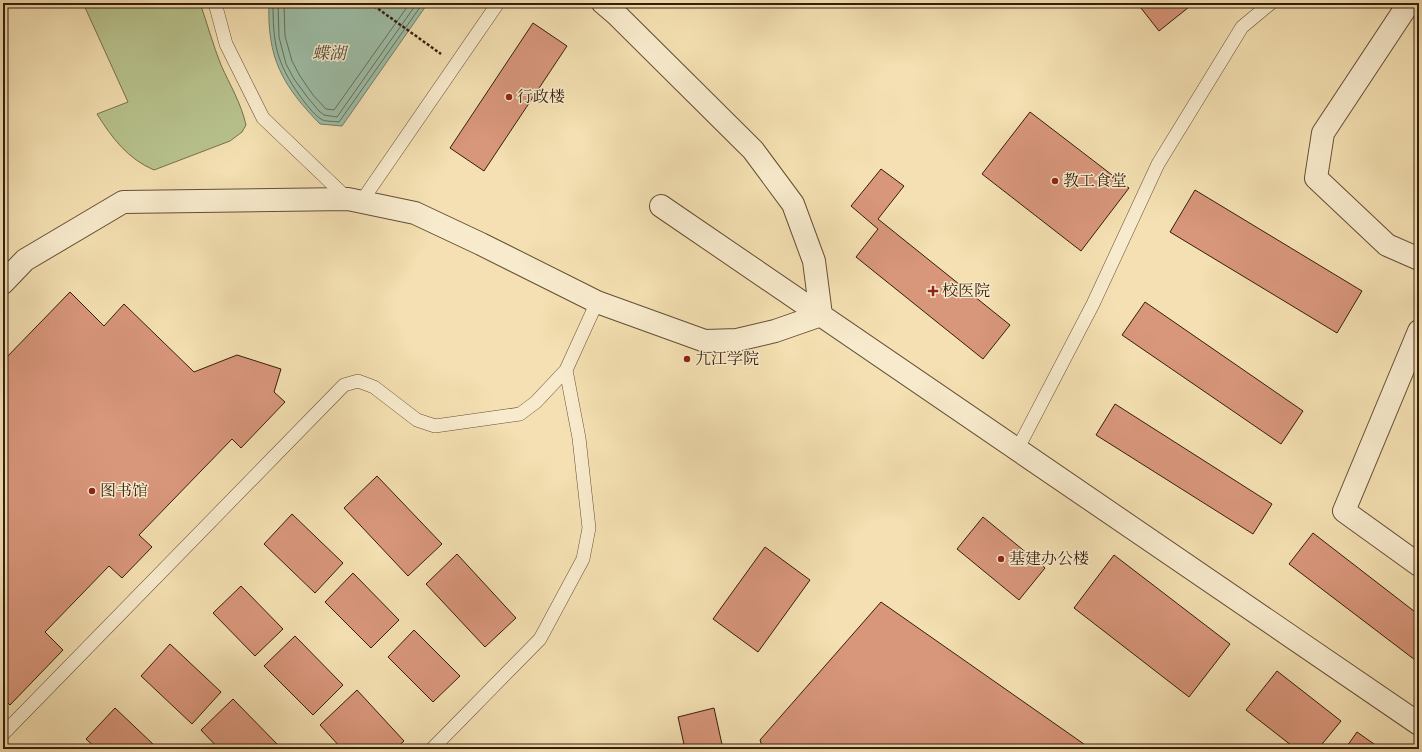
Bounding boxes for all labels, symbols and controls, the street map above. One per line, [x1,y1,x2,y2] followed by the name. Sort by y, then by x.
[312,43,349,65] water label: 蝶湖
[517,87,565,107] place label: 行政楼
[504,92,514,102] marker: 行政楼
[1063,171,1127,191] place label: 教工食堂
[1050,176,1060,186] marker: 教工食堂
[942,281,990,301] place label: 校医院
[927,285,939,297] marker: 校医院
[695,349,759,369] place label: 九江学院
[682,354,692,364] marker: 九江学院
[100,481,148,501] place label: 图书馆
[87,486,97,496] marker: 图书馆
[1009,549,1089,569] place label: 基建办公楼
[996,554,1006,564] marker: 基建办公楼

